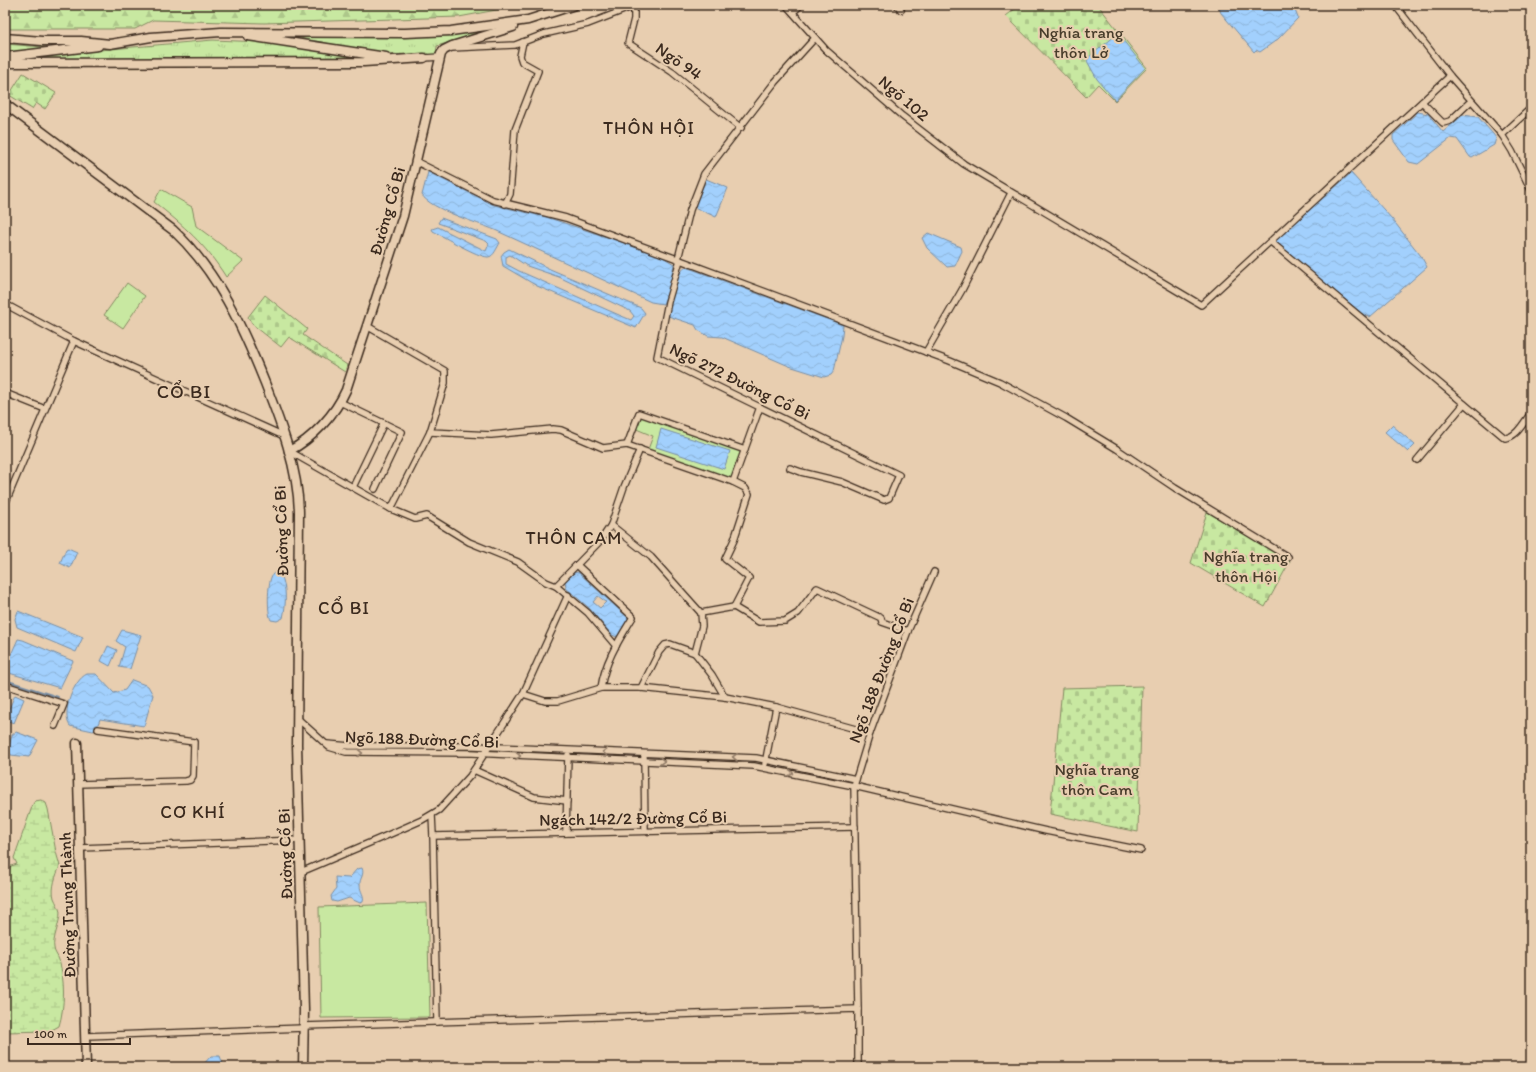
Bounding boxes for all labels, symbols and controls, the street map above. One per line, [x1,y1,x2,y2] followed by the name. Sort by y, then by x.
[1038,22,1124,62] park label: Nghĩa trang thôn Lở
[652,38,706,84] street label: Ngõ 94
[875,71,933,125] street label: Ngõ 102
[603,117,695,139] district label: THÔN HỘI
[365,164,409,258] street label: Đường Cổ Bi
[666,338,814,424] street label: Ngõ 272 Đường Cổ Bi
[157,380,211,403] district label: CỔ BI
[269,485,293,577] street label: Đường Cổ Bi
[525,527,623,549] district label: THÔN CAM
[1203,546,1289,586] park label: Nghĩa trang thôn Hội
[844,594,918,746] street label: Ngõ 188 Đường Cổ Bi
[318,596,370,619] district label: CỔ BI
[345,726,499,752] street label: Ngõ 188 Đường Cổ Bi
[602,747,608,756] one-way arrow
[357,749,363,757] one-way arrow
[515,751,521,760] one-way arrow
[732,753,738,762] one-way arrow
[659,756,665,765] one-way arrow
[1054,759,1140,799] park label: Nghĩa trang thôn Cam
[788,768,794,776] one-way arrow
[160,801,226,823] district label: CƠ KHÍ
[539,806,727,830] street label: Ngách 142/2 Đường Cổ Bi
[273,808,297,900] street label: Đường Cổ Bi
[54,831,80,978] street label: Đường Trung Thành
[28,1020,130,1046] scale bar
[34,1027,67,1041] text: 100 m

